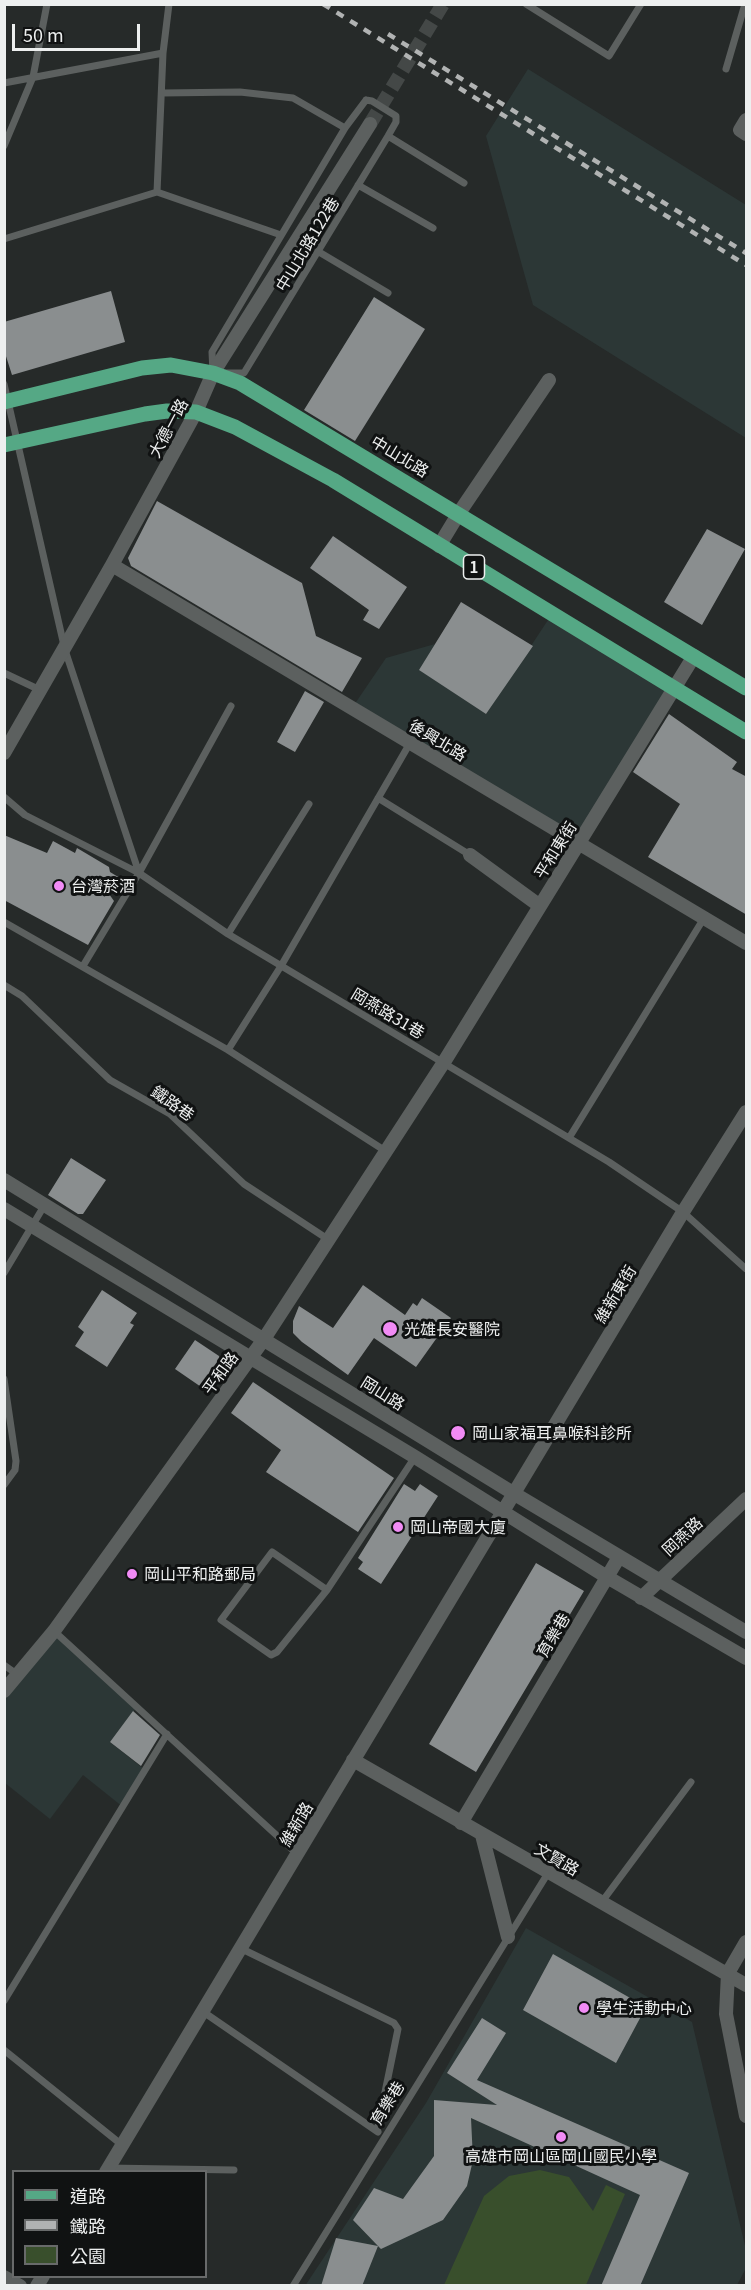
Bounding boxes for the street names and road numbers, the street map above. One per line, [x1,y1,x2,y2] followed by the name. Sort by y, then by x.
[271,193,343,295] street label: 中山北路122巷
[145,395,191,461] street label: 大德一路
[368,431,432,481] street label: 中山北路
[464,555,484,579] road number: 1
[406,715,470,765] street label: 後興北路
[530,818,580,882] street label: 平和東街
[348,984,428,1042] street label: 岡燕路31巷
[148,1081,198,1125] street label: 鐵路巷
[590,1262,640,1326] street label: 維新東街
[198,1348,242,1398] street label: 平和路
[358,1372,408,1414] street label: 岡山路
[658,1513,706,1559] street label: 岡燕路
[532,1609,574,1661] street label: 育樂巷
[275,1798,317,1850] street label: 維新路
[531,1839,583,1879] street label: 文賢路
[366,2078,408,2128] street label: 育樂巷

